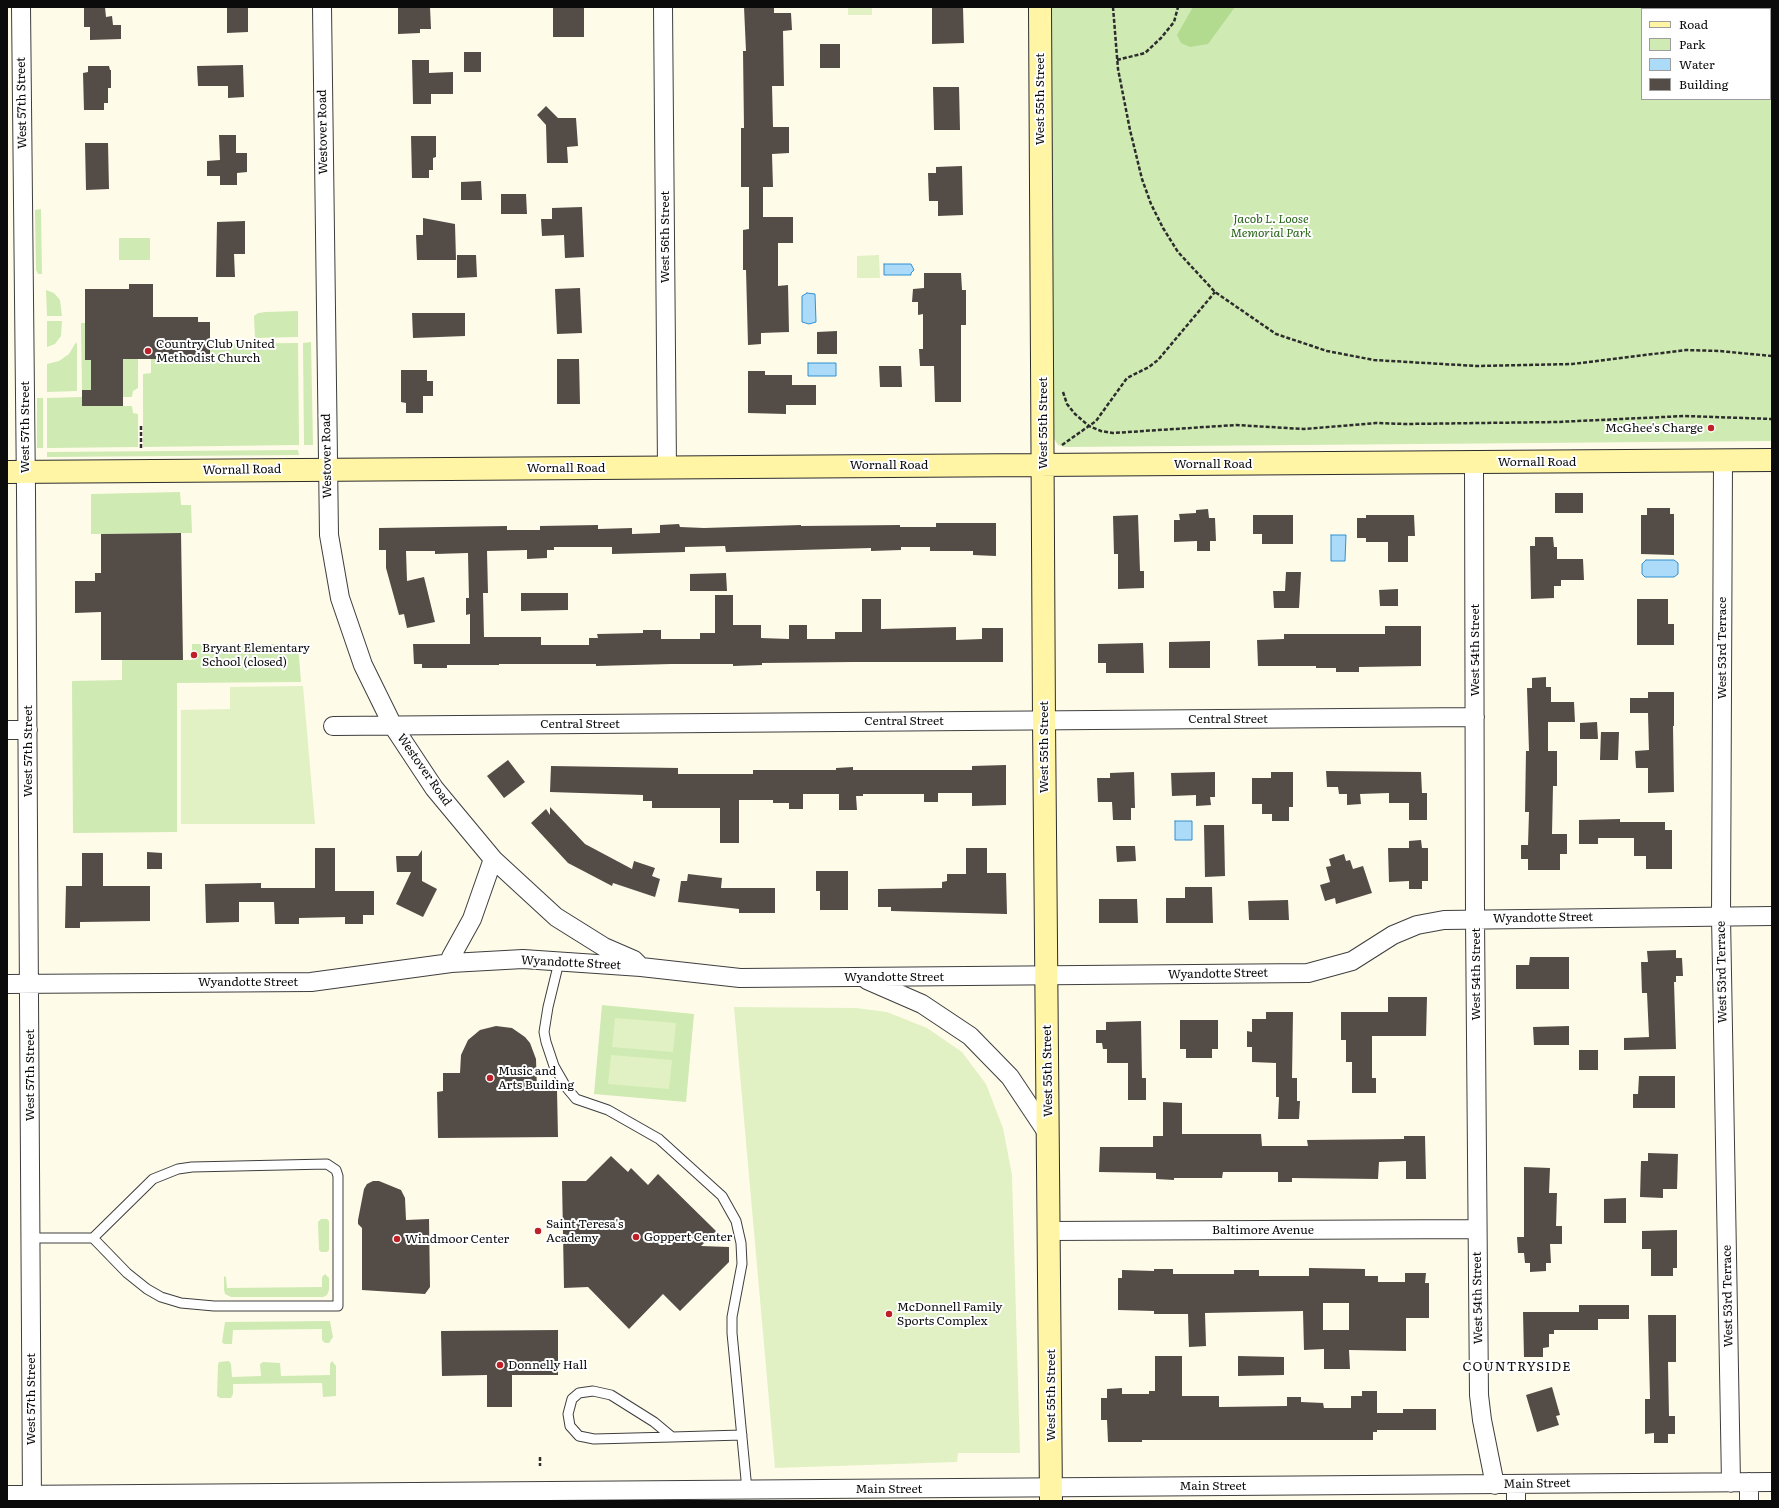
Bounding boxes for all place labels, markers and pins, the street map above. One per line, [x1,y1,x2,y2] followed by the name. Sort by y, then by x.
[156,337,275,365] place label: Country Club United Methodist Church
[143,346,153,356] marker: Country Club United Methodist Church
[1605,421,1703,435] place label: McGhee's Charge
[1706,423,1716,433] marker: McGhee's Charge
[202,641,310,669] place label: Bryant Elementary School (closed)
[189,650,199,660] marker: Bryant Elementary School (closed)
[498,1064,574,1092] place label: Music and Arts Building
[485,1073,495,1083] marker: Music and Arts Building
[546,1217,623,1245] place label: Saint Teresa's Academy
[533,1226,543,1236] marker: Saint Teresa's Academy
[644,1230,732,1244] place label: Goppert Center
[405,1232,509,1246] place label: Windmoor Center
[631,1232,641,1242] marker: Goppert Center
[392,1234,402,1244] marker: Windmoor Center
[897,1300,1002,1328] place label: McDonnell Family Sports Complex
[884,1309,894,1319] marker: McDonnell Family Sports Complex
[508,1358,587,1372] place label: Donnelly Hall
[495,1360,505,1370] marker: Donnelly Hall

